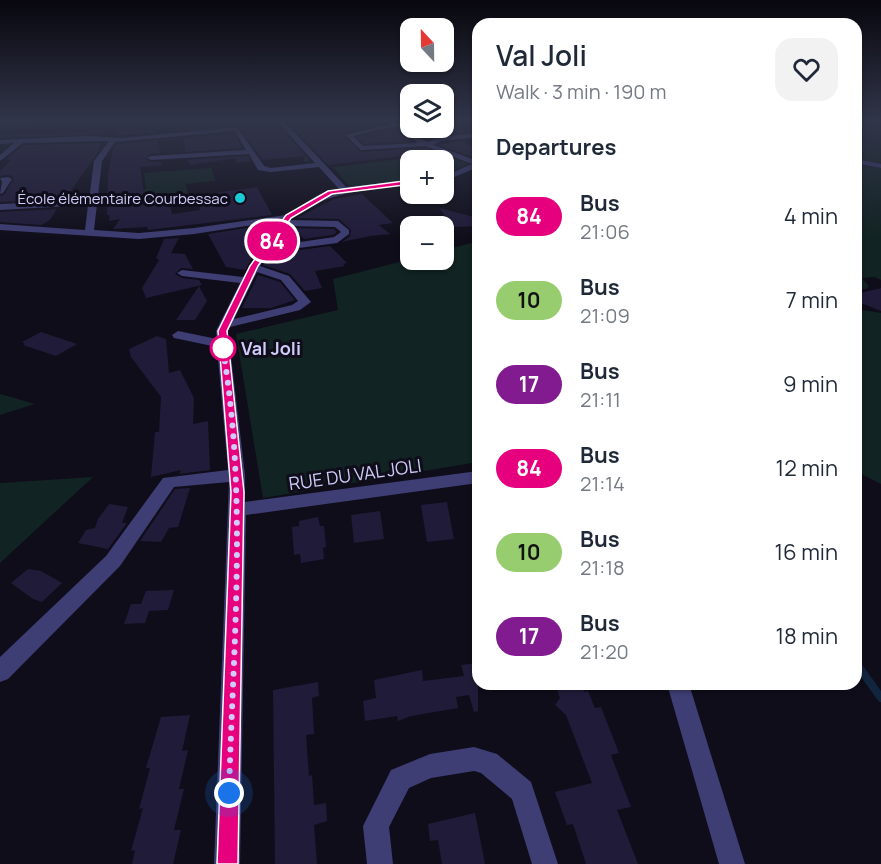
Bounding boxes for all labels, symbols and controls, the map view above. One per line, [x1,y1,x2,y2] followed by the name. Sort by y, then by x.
[400,18,454,72] north arrow
[400,18,454,270] map controls
[496,36,587,74] text: Val Joli
[775,38,838,101] button: heart
[496,78,667,105] text: Walk · 3 min · 190 m
[400,84,454,138] button: layers
[496,132,616,162] text: Departures
[400,150,454,204] button: +
[17,188,228,209] place label: École élémentaire Courbessac
[580,188,620,218] text: Bus
[233,191,247,205] marker: École élémentaire Courbessac
[784,201,838,231] text: 4 min
[516,202,542,230] text: 84
[400,216,454,270] button: −
[580,218,630,245] text: 21:06
[245,222,299,260] line badge: 84
[259,227,285,255] text: 84
[580,272,620,302] text: Bus
[786,285,838,315] text: 7 min
[517,286,541,314] text: 10
[580,302,630,329] text: 21:09
[210,335,236,361] marker: Val Joli
[241,336,301,360] place label: Val Joli
[580,356,620,386] text: Bus
[783,369,838,399] text: 9 min
[519,370,539,398] text: 17
[580,386,621,413] text: 21:11
[580,440,620,470] text: Bus
[287,453,423,495] street label: RUE DU VAL JOLI
[776,453,838,483] text: 12 min
[516,454,542,482] text: 84
[580,470,625,497] text: 21:14
[580,524,620,554] text: Bus
[775,537,838,567] text: 16 min
[517,538,541,566] text: 10
[580,554,625,581] text: 21:18
[580,608,620,638] text: Bus
[775,621,838,651] text: 18 min
[519,622,539,650] text: 17
[580,638,629,665] text: 21:20
[214,778,244,808] your location

